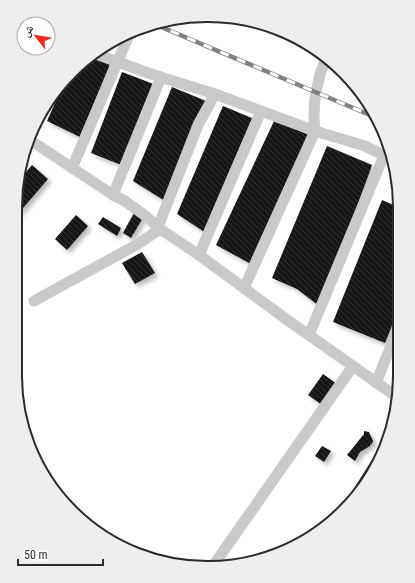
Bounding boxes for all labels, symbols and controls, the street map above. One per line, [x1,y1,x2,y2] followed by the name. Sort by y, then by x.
[16,16,56,56] north arrow
[19,22,37,40] text: ش
[18,541,103,567] scale bar
[24,548,48,562] text: 50 m

